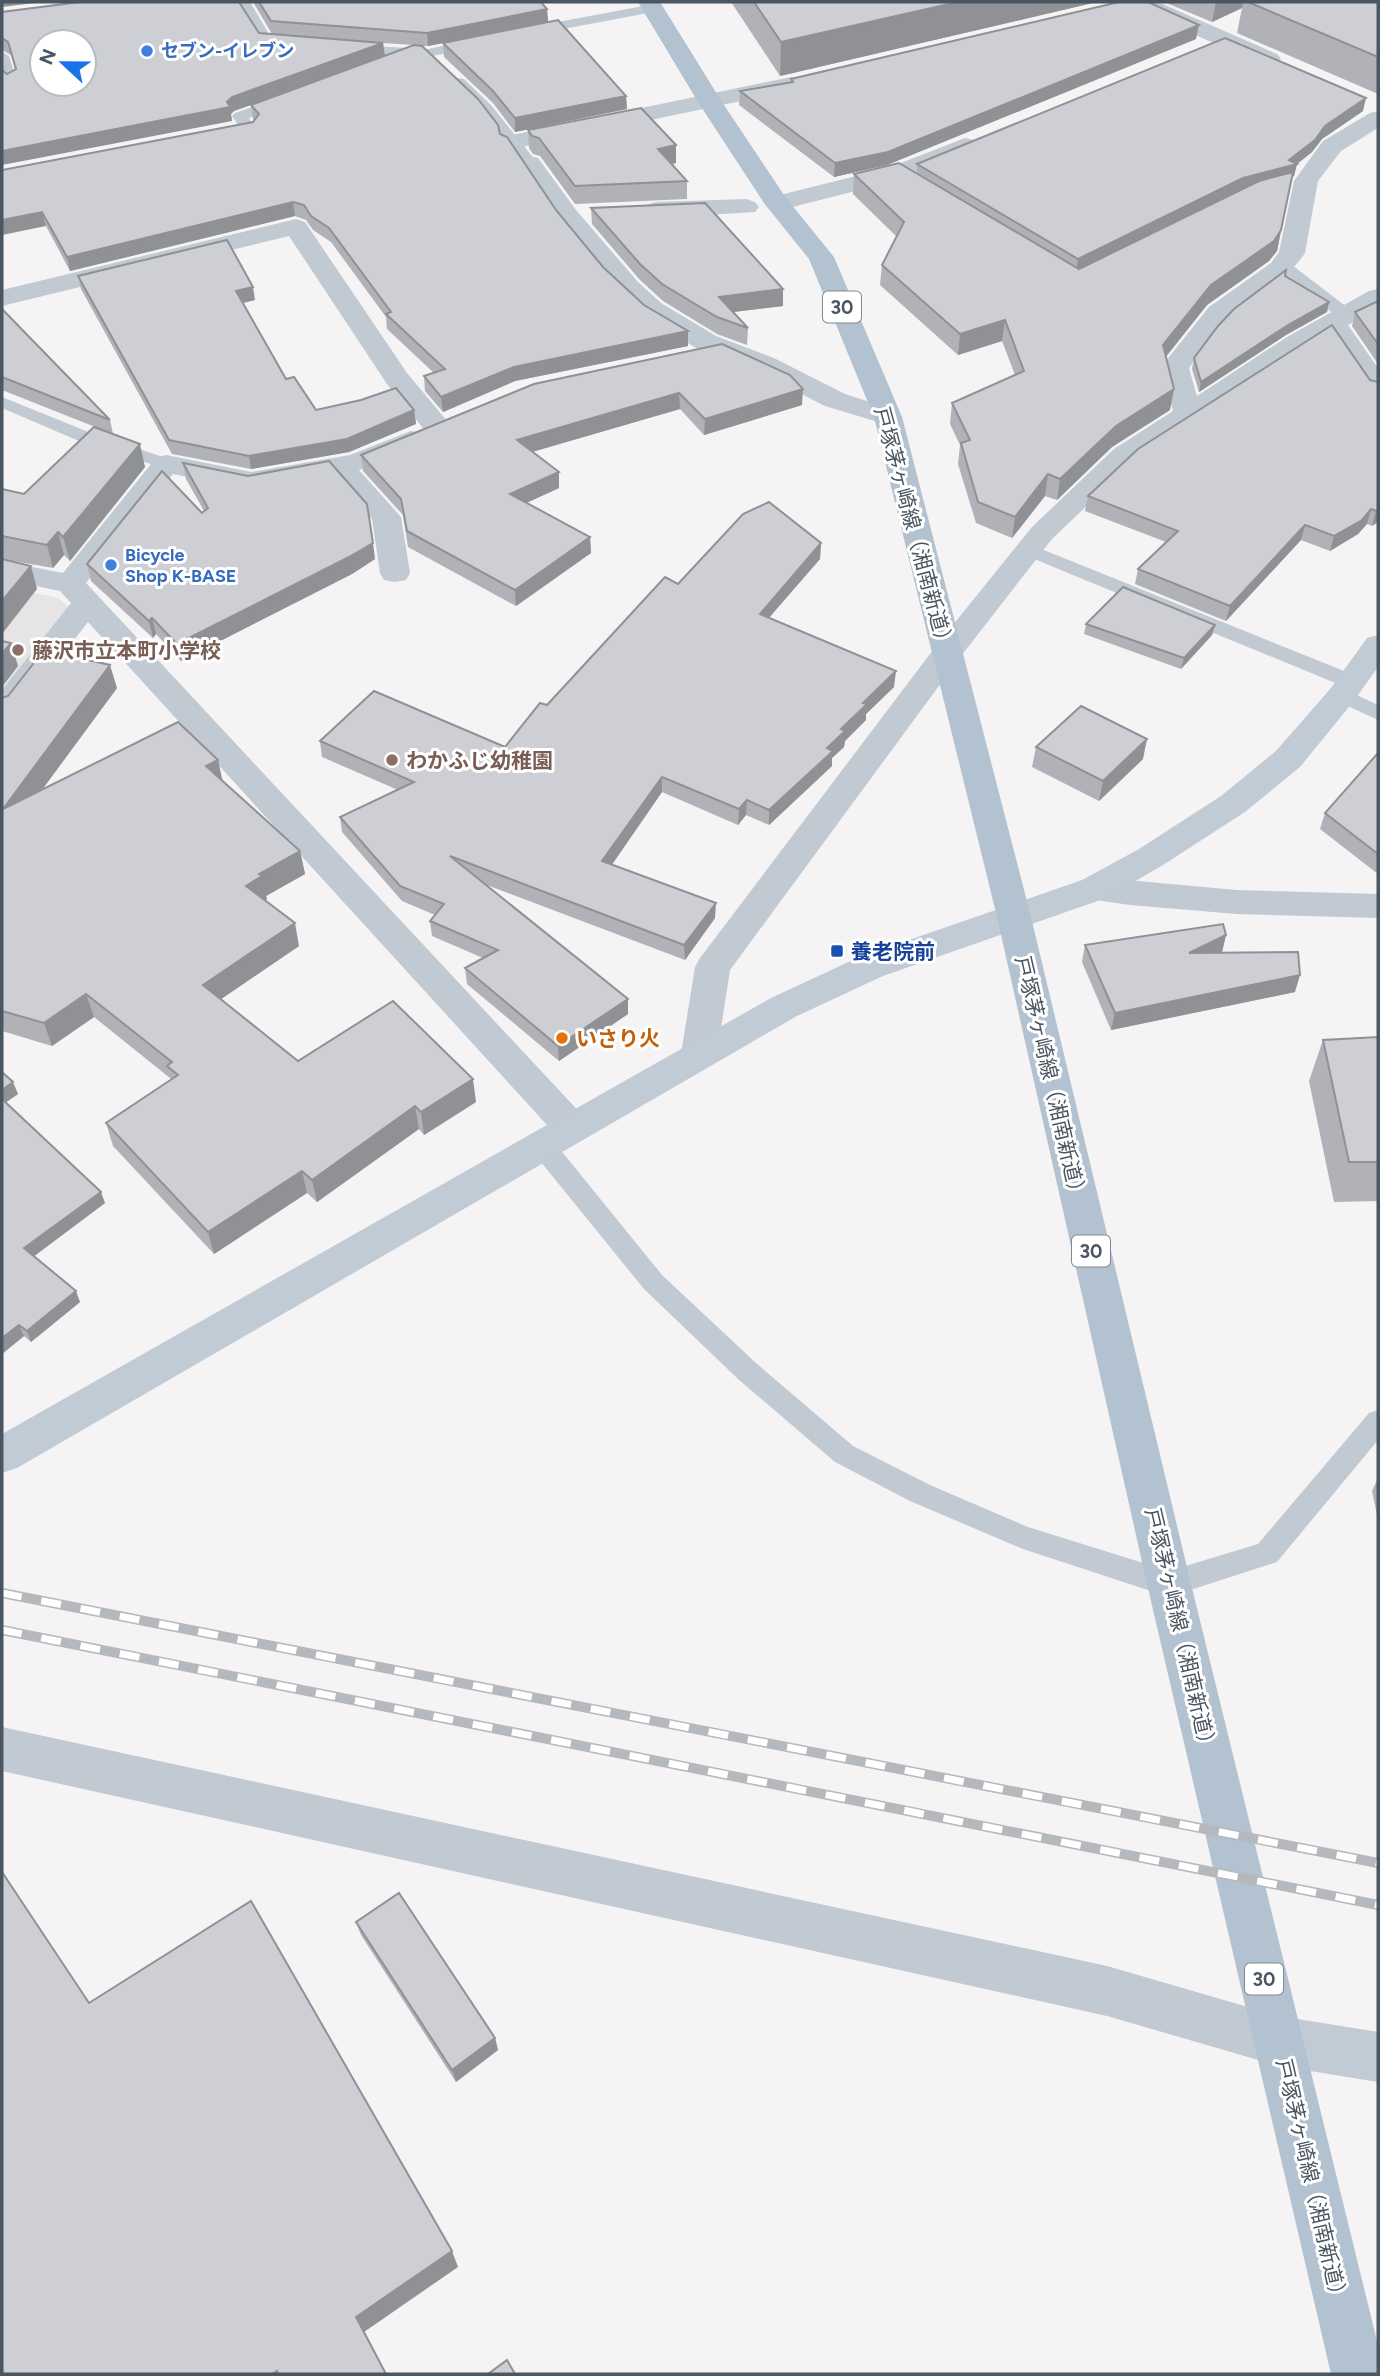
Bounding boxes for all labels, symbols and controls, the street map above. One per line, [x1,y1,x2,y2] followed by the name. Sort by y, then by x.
[28,28,98,98] north arrow
[161,40,294,62] place label: セブン-イレブン
[139,43,155,59] marker: セブン-イレブン
[34,46,61,68] text: N
[823,292,861,322] road number: 30
[869,404,959,654] street label: 戸塚茅ヶ崎線（湘南新道）
[125,544,236,587] place label: Bicycle Shop K-BASE
[103,557,119,573] marker: Bicycle Shop K-BASE
[32,638,221,663] place label: 藤沢市立本町小学校
[10,642,26,658] marker: 藤沢市立本町小学校
[406,748,553,773] place label: わかふじ幼稚園
[384,752,400,768] marker: わかふじ幼稚園
[851,939,935,964] place label: 養老院前
[829,943,845,959] marker: 養老院前
[1010,953,1092,1205] street label: 戸塚茅ヶ崎線（湘南新道）
[576,1026,660,1051] place label: いさり火
[554,1030,570,1046] marker: いさり火
[1072,1236,1110,1266] road number: 30
[1140,1505,1222,1757] street label: 戸塚茅ヶ崎線（湘南新道）
[1245,1964,1283,1994] road number: 30
[1271,2056,1353,2308] street label: 戸塚茅ヶ崎線（湘南新道）

